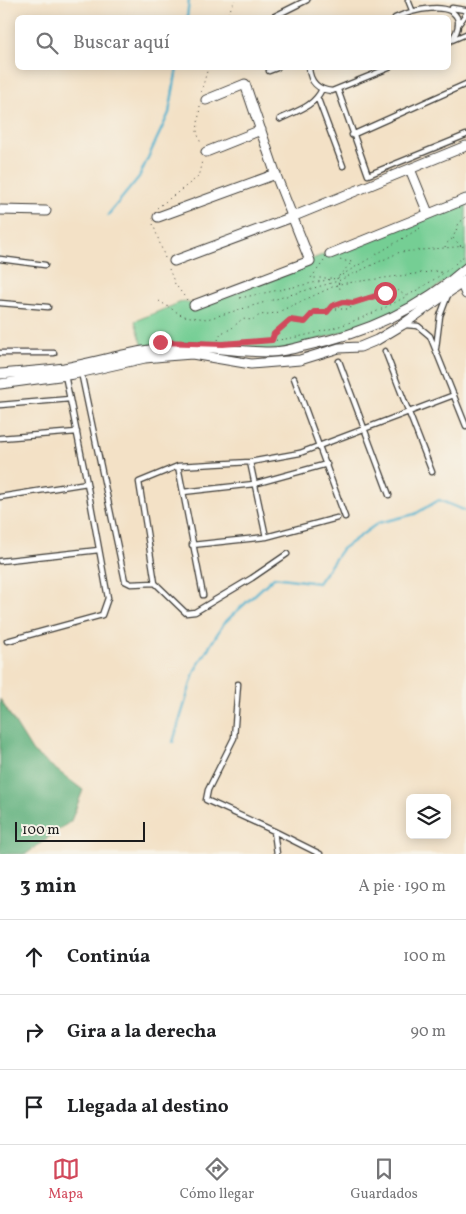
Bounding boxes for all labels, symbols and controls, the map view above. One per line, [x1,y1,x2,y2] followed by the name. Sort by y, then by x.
[15,15,451,70] search box
[33,29,61,57] icon: search
[73,30,170,56] text: Buscar aquí
[374,282,397,305] route start
[149,331,172,354] route end
[406,794,451,839] map controls
[406,794,451,839] button: layers
[15,819,145,842] scale bar
[22,821,60,840] text: 100 m
[20,872,76,901] text: 3 min
[359,876,446,898] text: A pie · 190 m
[20,943,48,971] icon: ahead
[67,944,150,970] text: Continúa
[403,946,446,968] text: 100 m
[20,1018,48,1046] icon: right
[67,1019,217,1045] text: Gira a la derecha
[410,1021,446,1043] text: 90 m
[20,1093,48,1121] icon: arrive
[67,1094,229,1120] text: Llegada al destino
[48,1155,83,1204] tab: Mapa
[180,1155,254,1204] tab: Cómo llegar
[351,1155,418,1204] tab: Guardados

